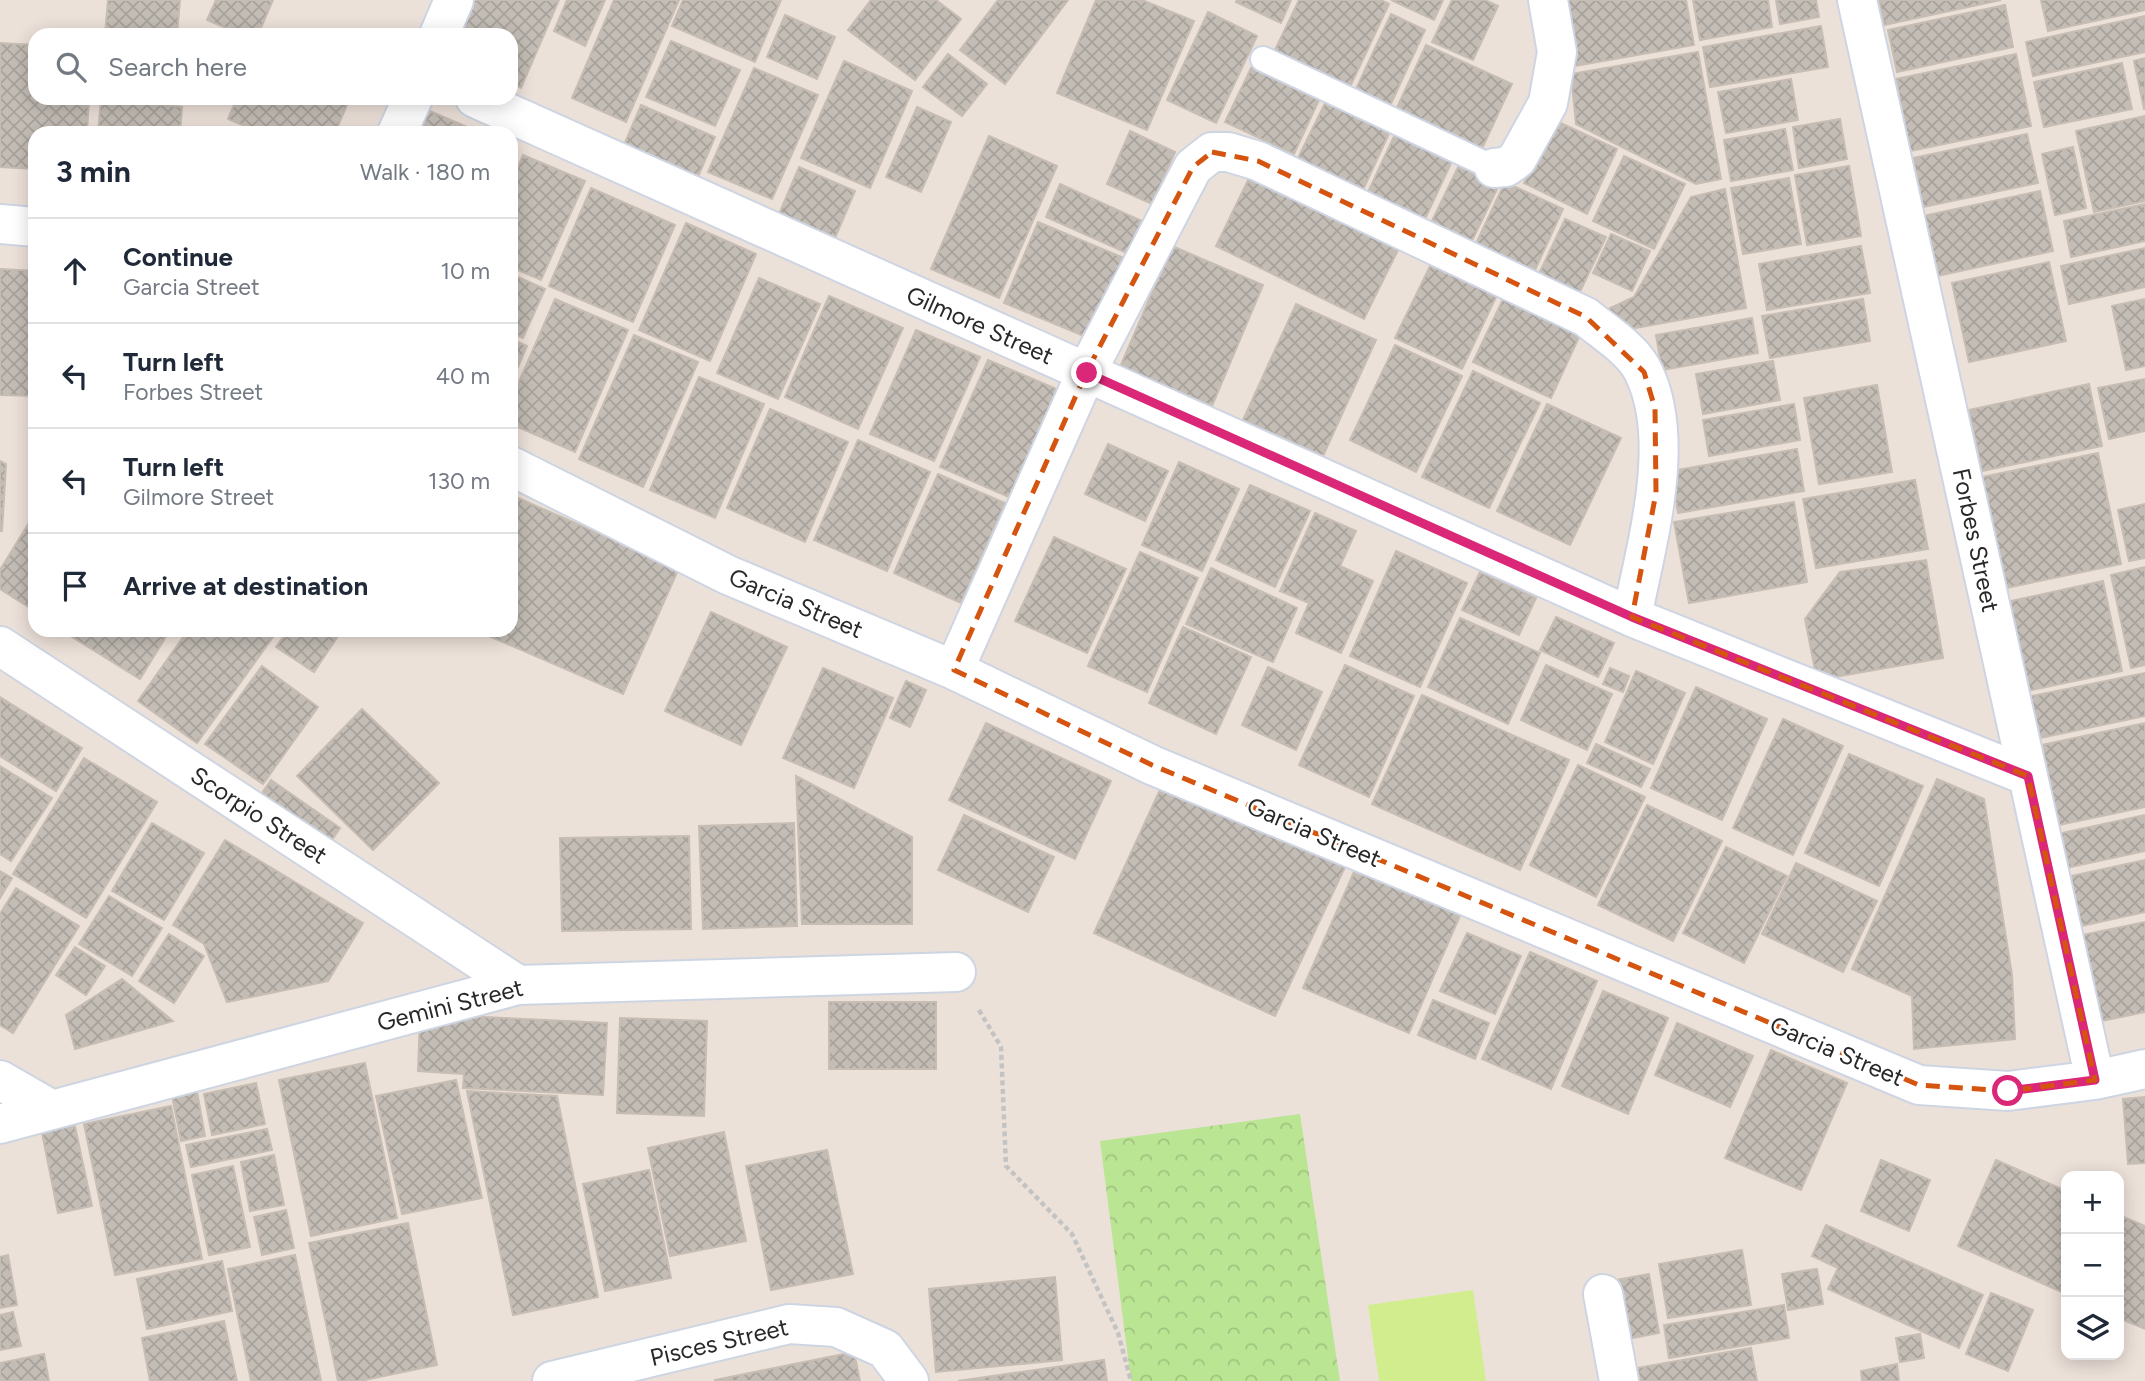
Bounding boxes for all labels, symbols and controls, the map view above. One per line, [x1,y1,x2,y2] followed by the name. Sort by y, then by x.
[28,28,518,105] search box
[52,48,90,86] icon: search
[108,51,247,83] text: Search here
[56,153,131,190] text: 3 min
[360,158,490,186] text: Walk · 180 m
[123,241,233,273] text: Continue
[56,252,94,290] icon: ahead
[441,257,490,285] text: 10 m
[123,273,260,301] text: Garcia Street
[902,280,1058,370] street label: Gilmore Street
[123,346,224,378] text: Turn left
[56,357,94,395] icon: left
[1071,357,1102,388] route end
[436,362,490,390] text: 40 m
[123,378,263,406] text: Forbes Street
[123,451,224,483] text: Turn left
[56,462,94,500] icon: left
[1947,465,2005,615] street label: Forbes Street
[428,467,490,495] text: 130 m
[123,483,274,511] text: Gilmore Street
[725,562,867,644] street label: Garcia Street
[56,567,94,605] icon: arrive
[123,570,368,602] text: Arrive at destination
[185,760,333,870] street label: Scorpio Street
[1243,791,1385,873] street label: Garcia Street
[374,973,526,1037] street label: Gemini Street
[1766,1010,1908,1092] street label: Garcia Street
[1992,1075,2023,1106] route start
[2061,1171,2124,1360] map controls
[2061,1171,2124,1234] button: +
[2061,1234,2124,1297] button: −
[2061,1297,2124,1360] button: layers
[647,1312,791,1372] street label: Pisces Street

